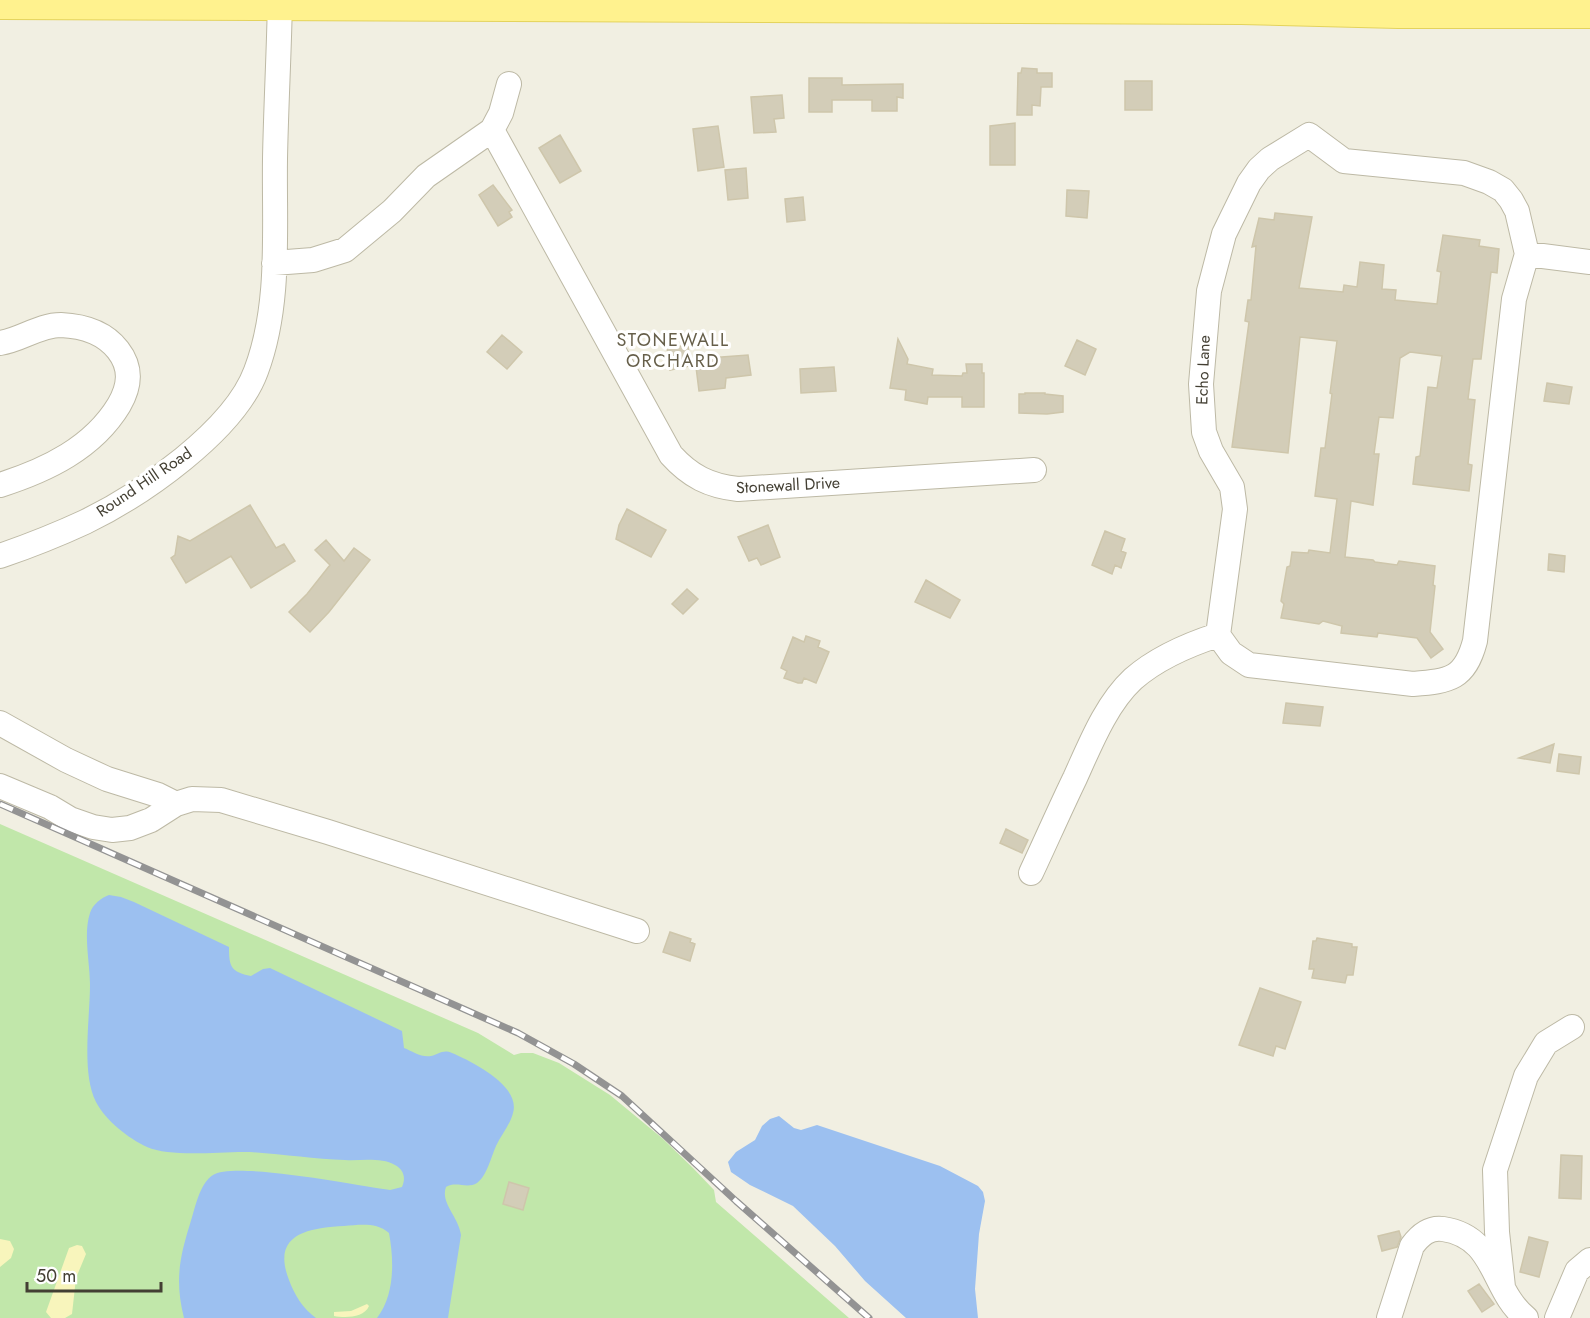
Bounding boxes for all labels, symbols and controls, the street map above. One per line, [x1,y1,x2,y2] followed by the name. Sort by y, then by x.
[616,327,730,374] district label: STONEWALL ORCHARD
[1190,335,1216,405] street label: Echo Lane
[92,442,196,522] street label: Round Hill Road
[735,471,841,499] street label: Stonewall Drive
[27,1255,160,1293] scale bar
[36,1263,76,1289] text: 50 m

